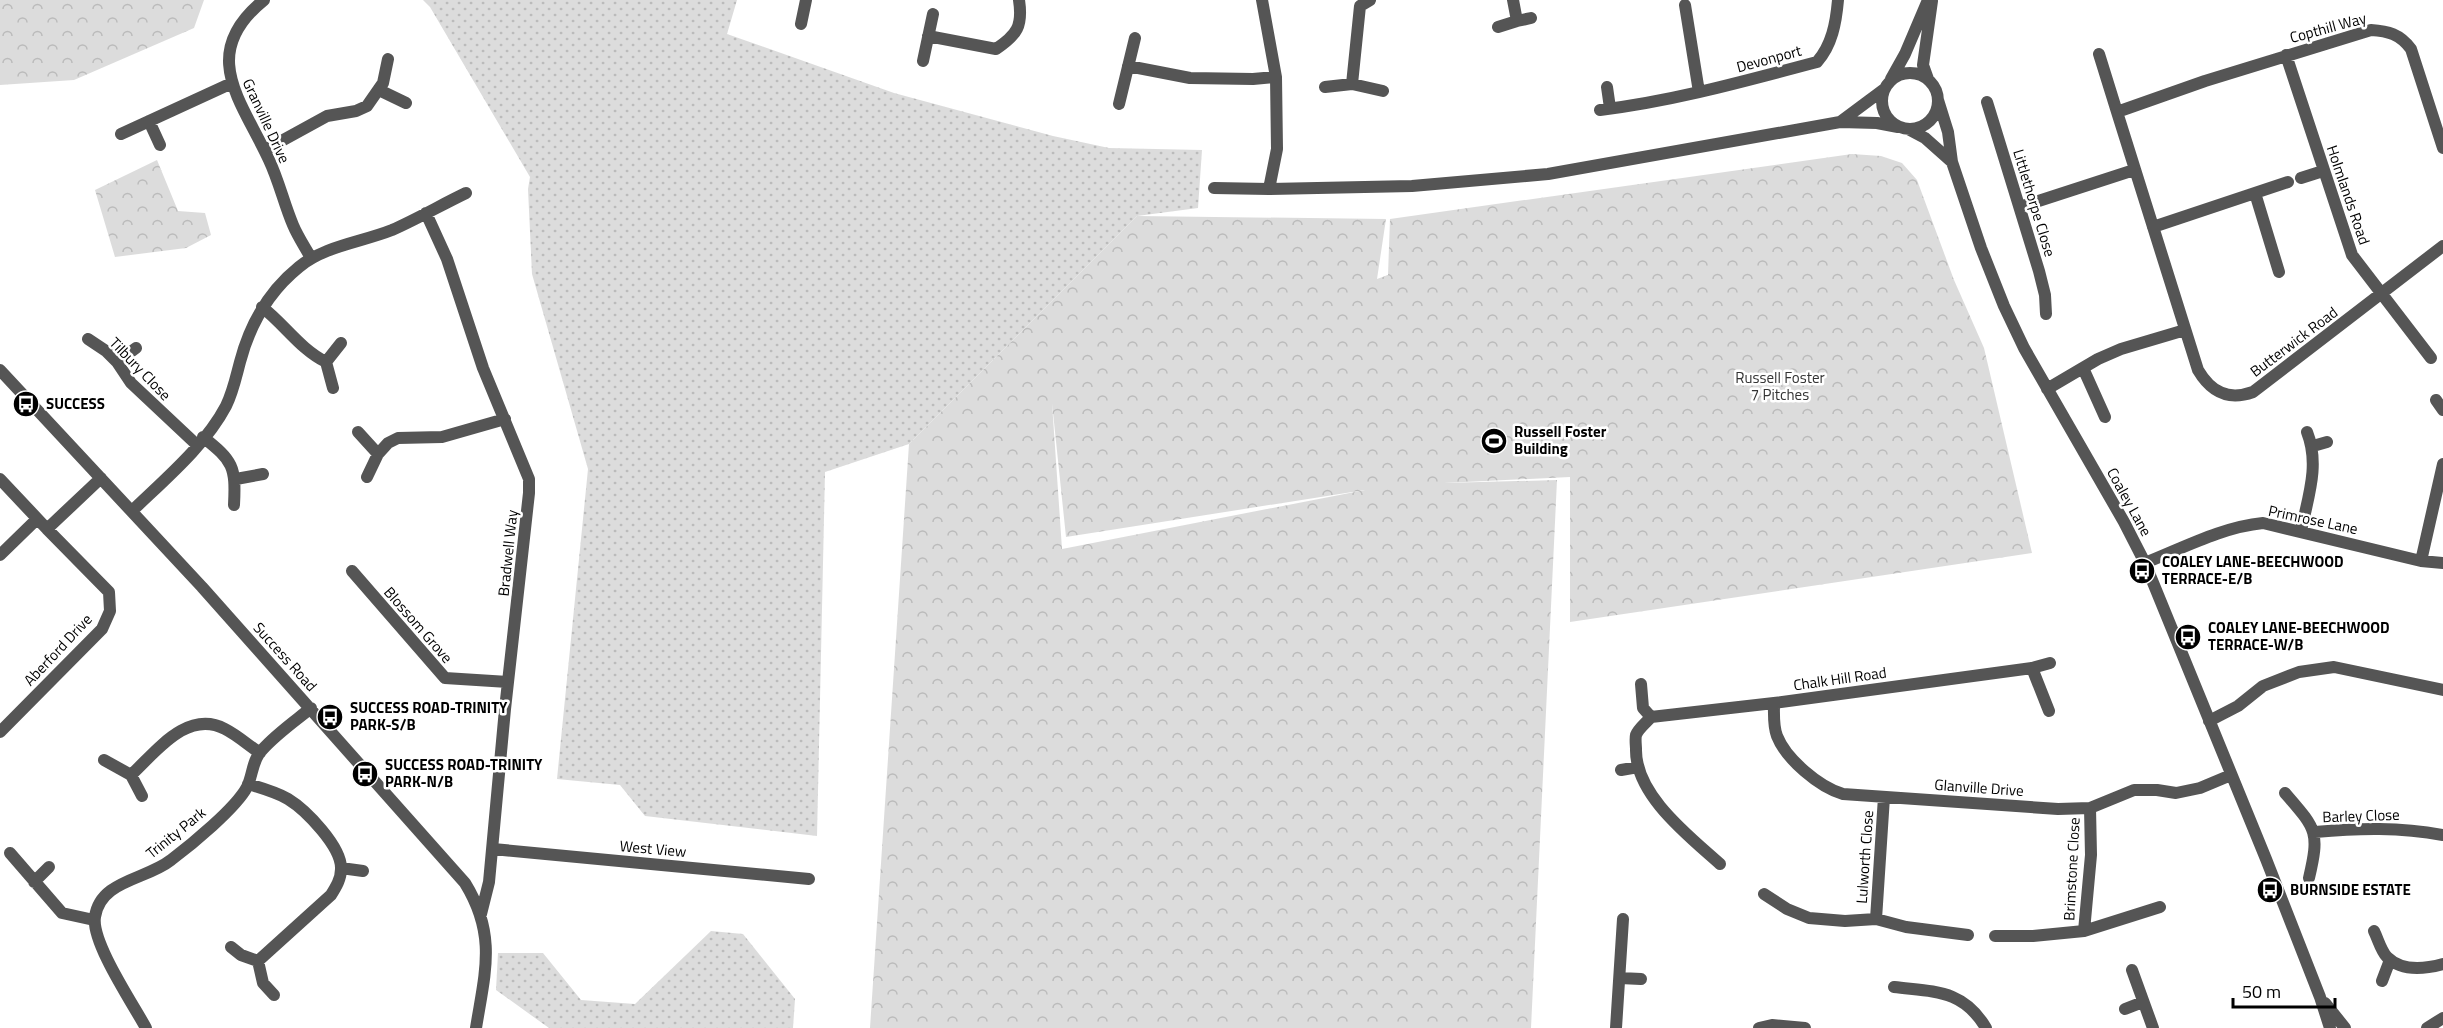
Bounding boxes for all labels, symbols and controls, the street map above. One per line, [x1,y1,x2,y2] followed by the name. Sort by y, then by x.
[2287,6,2369,49] street label: Copthill Way
[1734,39,1805,78] street label: Devonport
[237,75,296,167] street label: Granville Drive
[2321,142,2376,248] street label: Holmlands Road
[2007,146,2062,259] street label: Littlethorpe Close
[2245,301,2342,382] street label: Butterwick Road
[104,332,177,406] street label: Tilbury Close
[1735,366,1825,406] park label: Russell Foster 7 Pitches
[11,389,41,419] bus stop icon: SUCCESS
[46,392,105,415] place label: SUCCESS
[1514,420,1607,460] place label: Russell Foster Building
[1479,426,1509,456] sports icon: Russell Foster Building
[2101,463,2158,540] street label: Coaley Lane
[2266,499,2360,540] street label: Primrose Lane
[492,509,523,597] street label: Bradwell Way
[2162,550,2344,590] place label: COALEY LANE-BEECHWOOD TERRACE-E/B
[2127,556,2157,586] bus stop icon: COALEY LANE-BEECHWOOD TERRACE-E/B
[379,581,458,668] street label: Blossom Grove
[18,608,97,691] street label: Aberford Drive
[2208,616,2390,656] place label: COALEY LANE-BEECHWOOD TERRACE-W/B
[248,617,323,696] street label: Success Road
[2173,622,2203,652] bus stop icon: COALEY LANE-BEECHWOOD TERRACE-W/B
[1792,661,1888,696] street label: Chalk Hill Road
[350,696,508,736] place label: SUCCESS ROAD-TRINITY PARK-S/B
[315,702,345,732] bus stop icon: SUCCESS ROAD-TRINITY PARK-S/B
[385,753,543,793] place label: SUCCESS ROAD-TRINITY PARK-N/B
[350,759,380,789] bus stop icon: SUCCESS ROAD-TRINITY PARK-N/B
[1934,773,2024,802] street label: Glanville Drive
[141,801,210,864] street label: Trinity Park
[2322,803,2400,828] street label: Barley Close
[1850,809,1879,905] street label: Lulworth Close
[2057,817,2086,921] street label: Brimstone Close
[619,834,687,863] street label: West View
[2255,875,2285,905] bus stop icon: BURNSIDE ESTATE
[2290,878,2411,901] place label: BURNSIDE ESTATE
[2233,971,2335,1009] scale bar
[2242,978,2281,1005] text: 50 m

